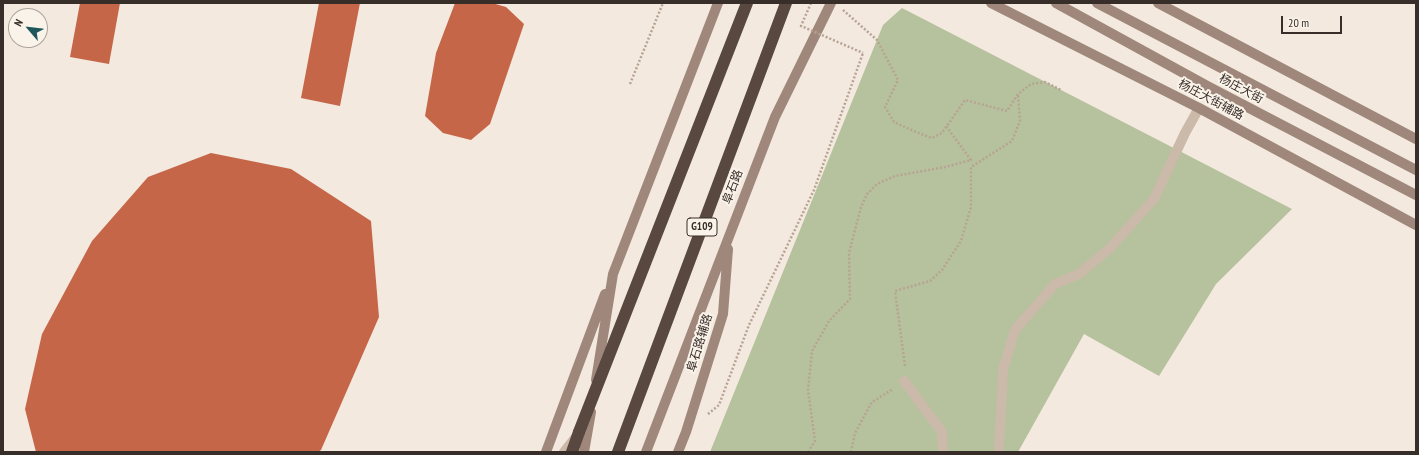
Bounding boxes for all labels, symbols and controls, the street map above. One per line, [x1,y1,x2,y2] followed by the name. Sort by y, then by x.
[8,8,48,48] north arrow
[1283,8,1344,34] scale bar
[1288,15,1309,30] text: 20 m
[11,17,26,29] text: N
[1216,71,1266,107] street label: 杨庄大街
[1176,77,1246,123] street label: 杨庄大街辅路
[720,168,746,206] street label: 阜石路
[687,218,717,236] road number: G109
[684,312,716,374] street label: 阜石路辅路

